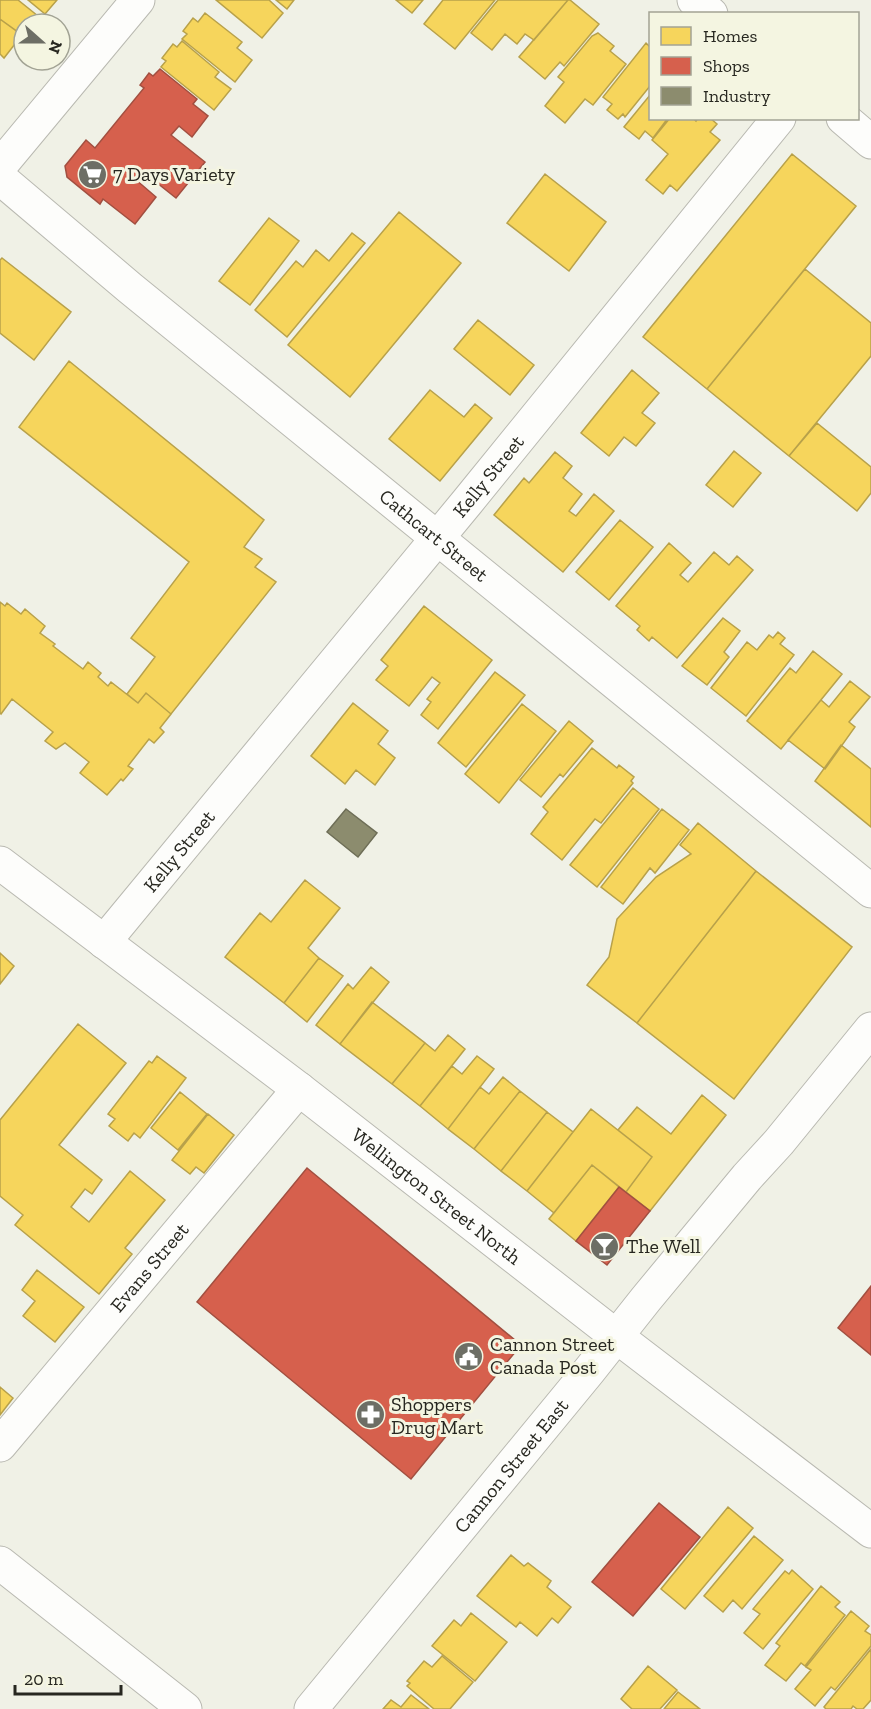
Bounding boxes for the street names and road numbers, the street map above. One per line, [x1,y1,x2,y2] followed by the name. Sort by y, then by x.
[448,429,529,522] street label: Kelly Street
[375,484,494,587] street label: Cathcart Street
[138,805,220,897] street label: Kelly Street
[347,1123,527,1270] street label: Wellington Street North
[105,1217,194,1317] street label: Evans Street
[449,1393,574,1538] street label: Cannon Street East

